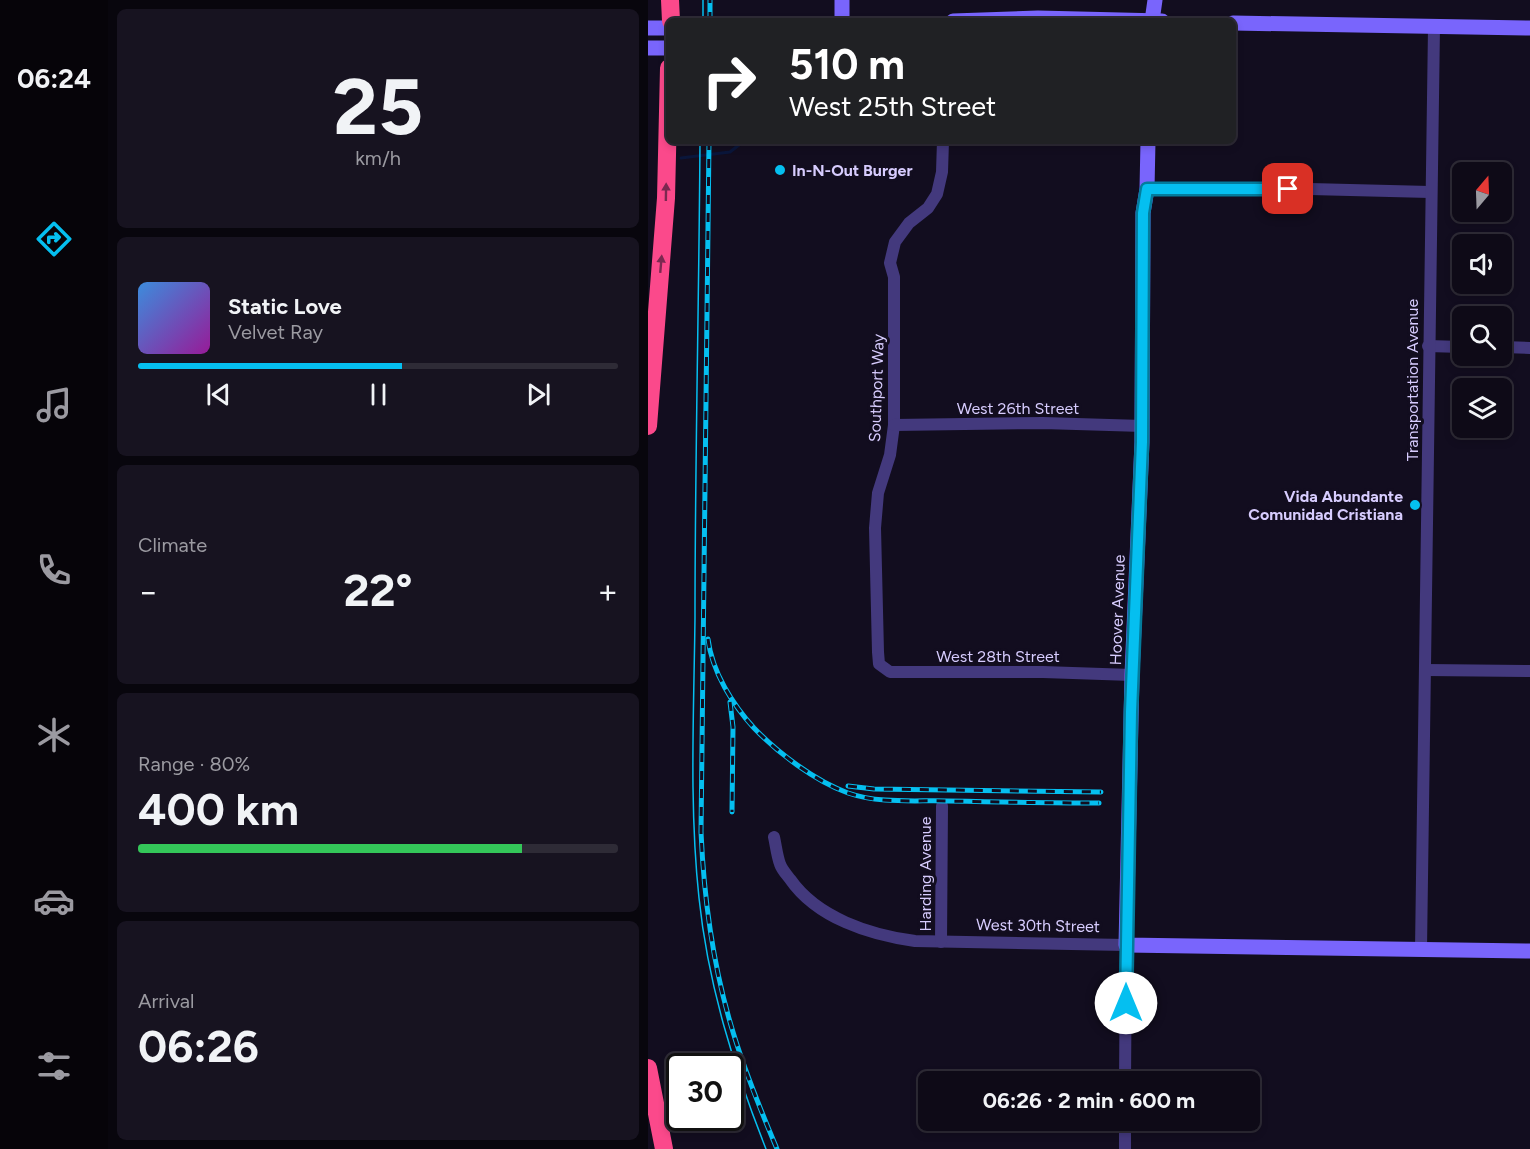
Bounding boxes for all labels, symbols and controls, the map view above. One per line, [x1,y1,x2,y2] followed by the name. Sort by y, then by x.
[789,39,905,90] text: 510 m
[690,42,768,120] icon: right
[333,60,423,154] text: 25
[17,62,91,95] text: 06:24
[789,90,996,123] text: West 25th Street
[355,146,401,170] text: km/h
[792,161,913,180] place label: In-N-Out Burger
[1452,162,1512,222] north arrow
[1452,162,1512,438] map controls
[773,163,787,177] marker: In-N-Out Burger
[1262,163,1313,214] pin
[1271,172,1304,205] icon: arrive
[661,183,671,202] one-way arrow
[33,218,75,260] icon: directions
[1452,234,1512,294] button: sound
[656,254,666,273] one-way arrow
[228,293,342,320] text: Static Love
[1403,299,1422,461] street label: Transportation Avenue
[1452,306,1512,366] button: search
[228,320,323,344] text: Velvet Ray
[865,333,888,442] street label: Southport Way
[202,378,235,411] icon: previous
[362,378,395,411] icon: pause
[522,378,555,411] icon: next
[1452,378,1512,438] button: layers
[33,384,75,426] icon: music
[957,399,1079,418] street label: West 26th Street
[1248,487,1403,524] place label: Vida Abundante Comunidad Cristiana
[1408,498,1422,512] marker: Vida Abundante Comunidad Cristiana
[138,533,207,557] text: Climate
[33,549,75,591] icon: phone
[1106,554,1129,666] street label: Hoover Avenue
[343,563,413,617] text: 22°
[138,572,159,611] text: −
[597,572,618,611] text: +
[936,647,1060,666] street label: West 28th Street
[33,714,75,756] icon: climate
[138,752,250,776] text: Range · 80%
[138,782,299,836] text: 400 km
[916,816,935,932] street label: Harding Avenue
[33,880,75,922] icon: car
[976,915,1100,936] street label: West 30th Street
[1094,971,1158,1035] position arrow
[138,989,194,1013] text: Arrival
[138,1019,259,1073] text: 06:26
[33,1045,75,1087] icon: filters
[666,1053,744,1131] speed limit sign: 30
[983,1087,1195,1114] text: 06:26 · 2 min · 600 m

